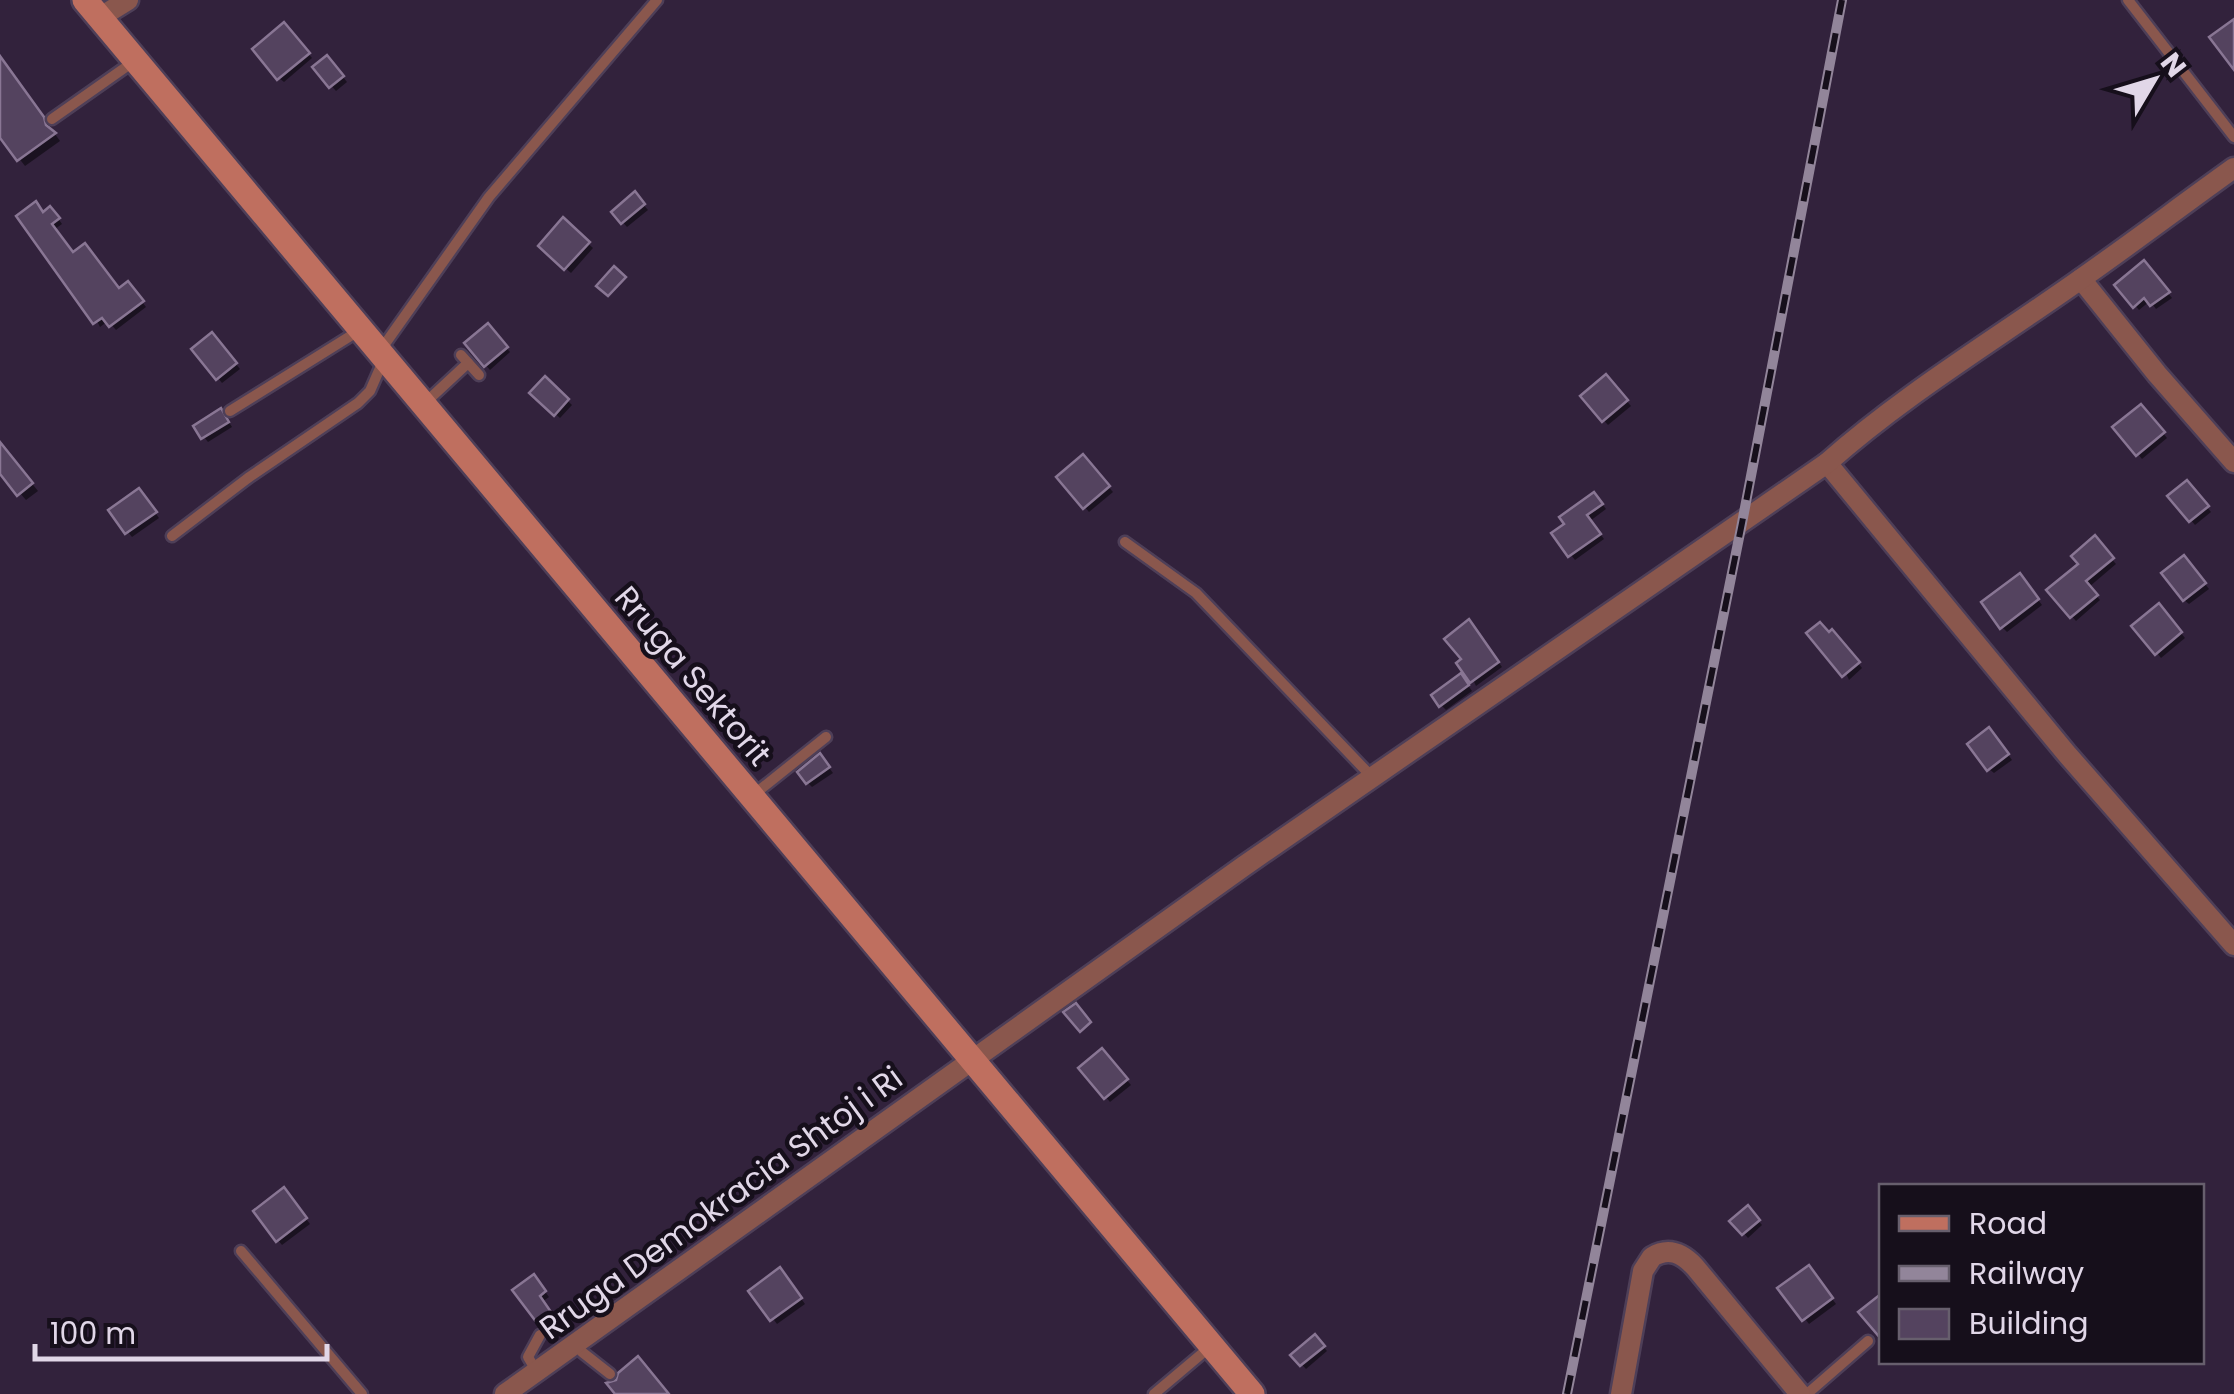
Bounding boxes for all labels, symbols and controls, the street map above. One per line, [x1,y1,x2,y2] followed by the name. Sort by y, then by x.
[2104,30,2204,130] north arrow
[2151,45,2195,85] text: N
[605,576,782,775] street label: Rruga Sektorit
[530,1055,911,1350] street label: Rruga Demokracia Shtoj i Ri
[1879,1184,2204,1364] legend
[1969,1202,2047,1245] text: Road
[1969,1252,2084,1295] text: Railway
[35,1299,328,1361] scale bar
[1969,1302,2089,1345] text: Building
[50,1312,136,1355] text: 100 m

